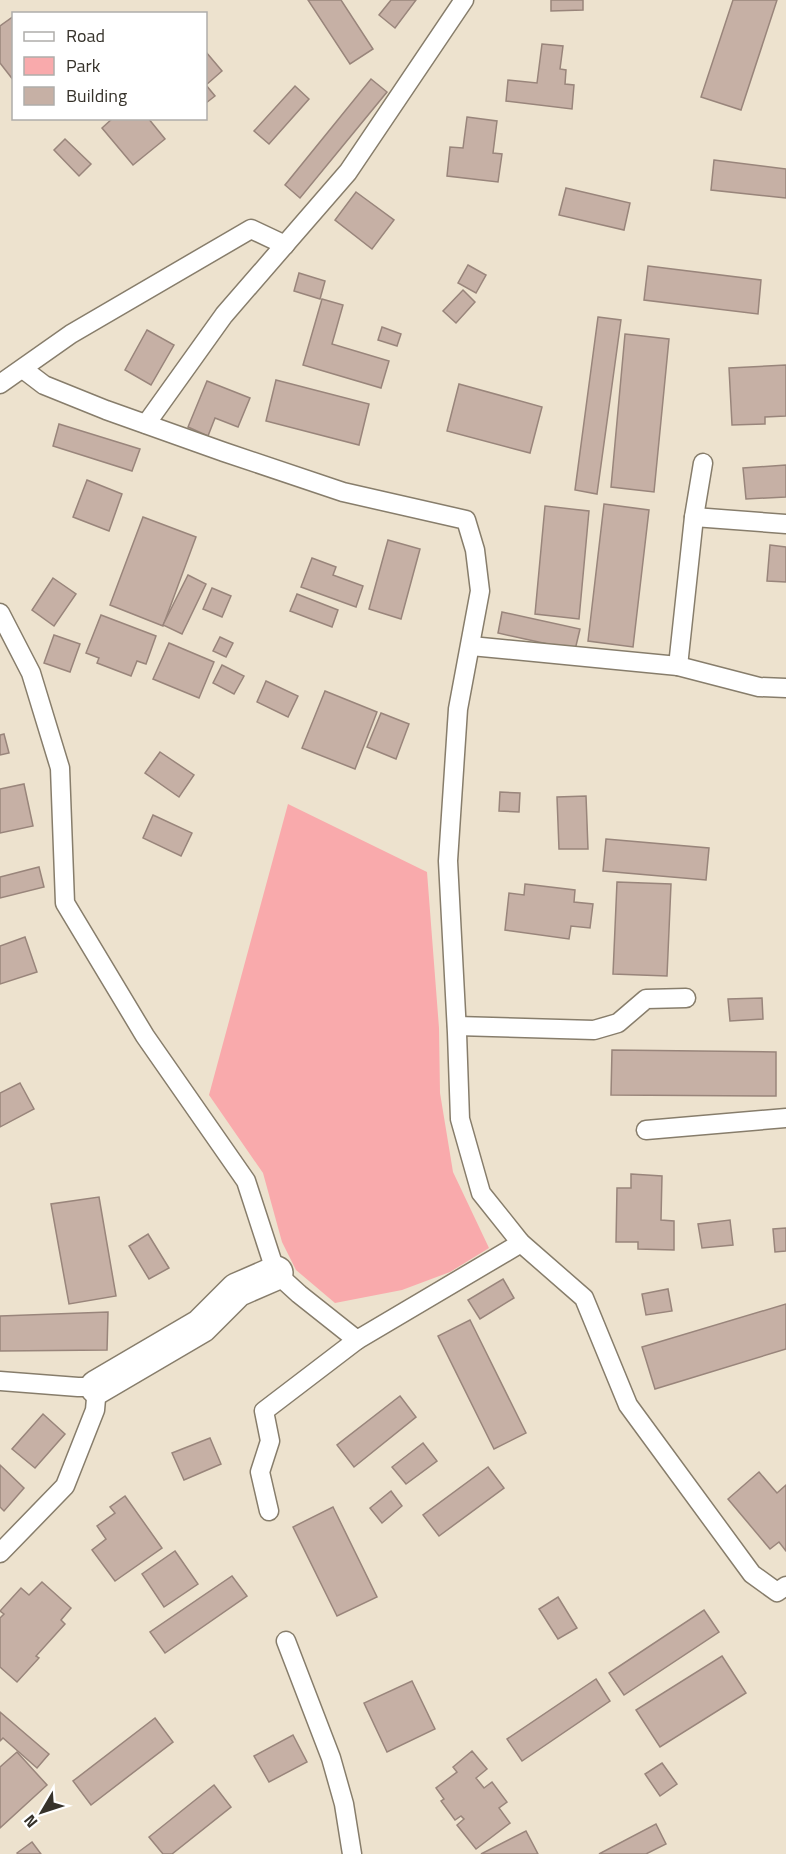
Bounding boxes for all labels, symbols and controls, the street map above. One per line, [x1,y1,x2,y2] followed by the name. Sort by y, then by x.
[12,12,207,120] legend
[66,22,105,49] text: Road
[66,52,101,79] text: Park
[66,82,127,109] text: Building
[12,1782,72,1842] north arrow
[18,1810,43,1833] text: N

